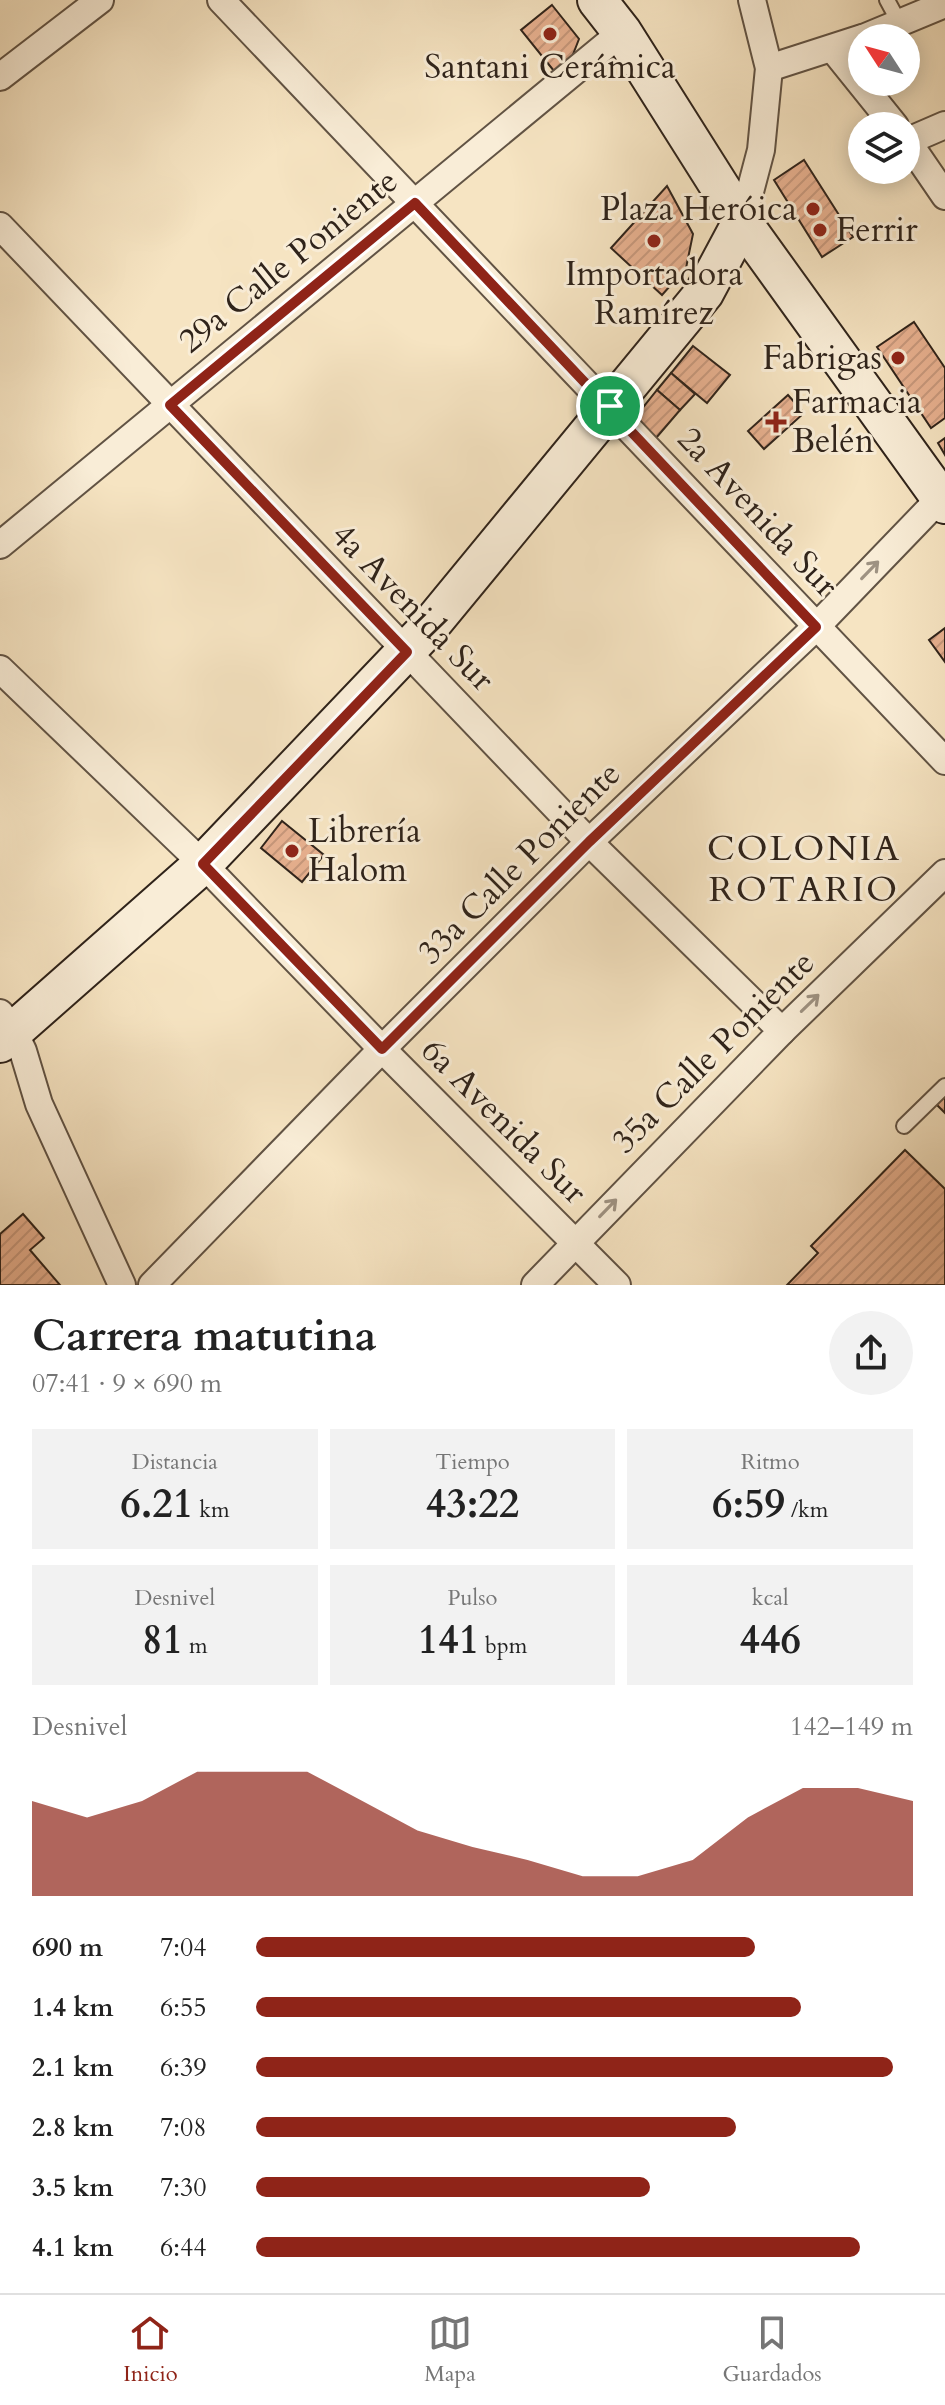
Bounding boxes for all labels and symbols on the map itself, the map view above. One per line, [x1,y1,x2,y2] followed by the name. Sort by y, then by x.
[848,24,920,96] north arrow
[541,25,559,43] marker: Santani Cerámica
[424,44,676,90] place label: Santani Cerámica
[169,158,407,364] street label: 29a Calle Poniente
[600,186,797,232] place label: Plaza Heróica
[804,200,822,218] marker: Plaza Heróica
[836,207,918,253] place label: Ferrir
[811,221,829,239] marker: Ferrir
[645,232,663,250] marker: Importadora Ramírez
[565,251,743,336] place label: Importadora Ramírez
[763,335,882,381] place label: Fabrigas
[889,349,907,367] marker: Fabrigas
[576,372,644,440] pin
[792,379,922,464] place label: Farmacia Belén
[767,413,785,431] marker: Farmacia Belén
[667,417,849,607] street label: 2a Avenida Sur
[321,513,505,701] street label: 4a Avenida Sur
[860,560,879,580] one-way arrow
[407,751,631,975] street label: 33a Calle Poniente
[308,808,421,893] place label: Librería Halom
[707,824,901,914] district label: COLONIA ROTARIO
[283,842,301,860] marker: Librería Halom
[601,940,825,1164] street label: 35a Calle Poniente
[800,994,819,1013] one-way arrow
[411,1028,597,1214] street label: 6a Avenida Sur
[598,1199,617,1218] one-way arrow

